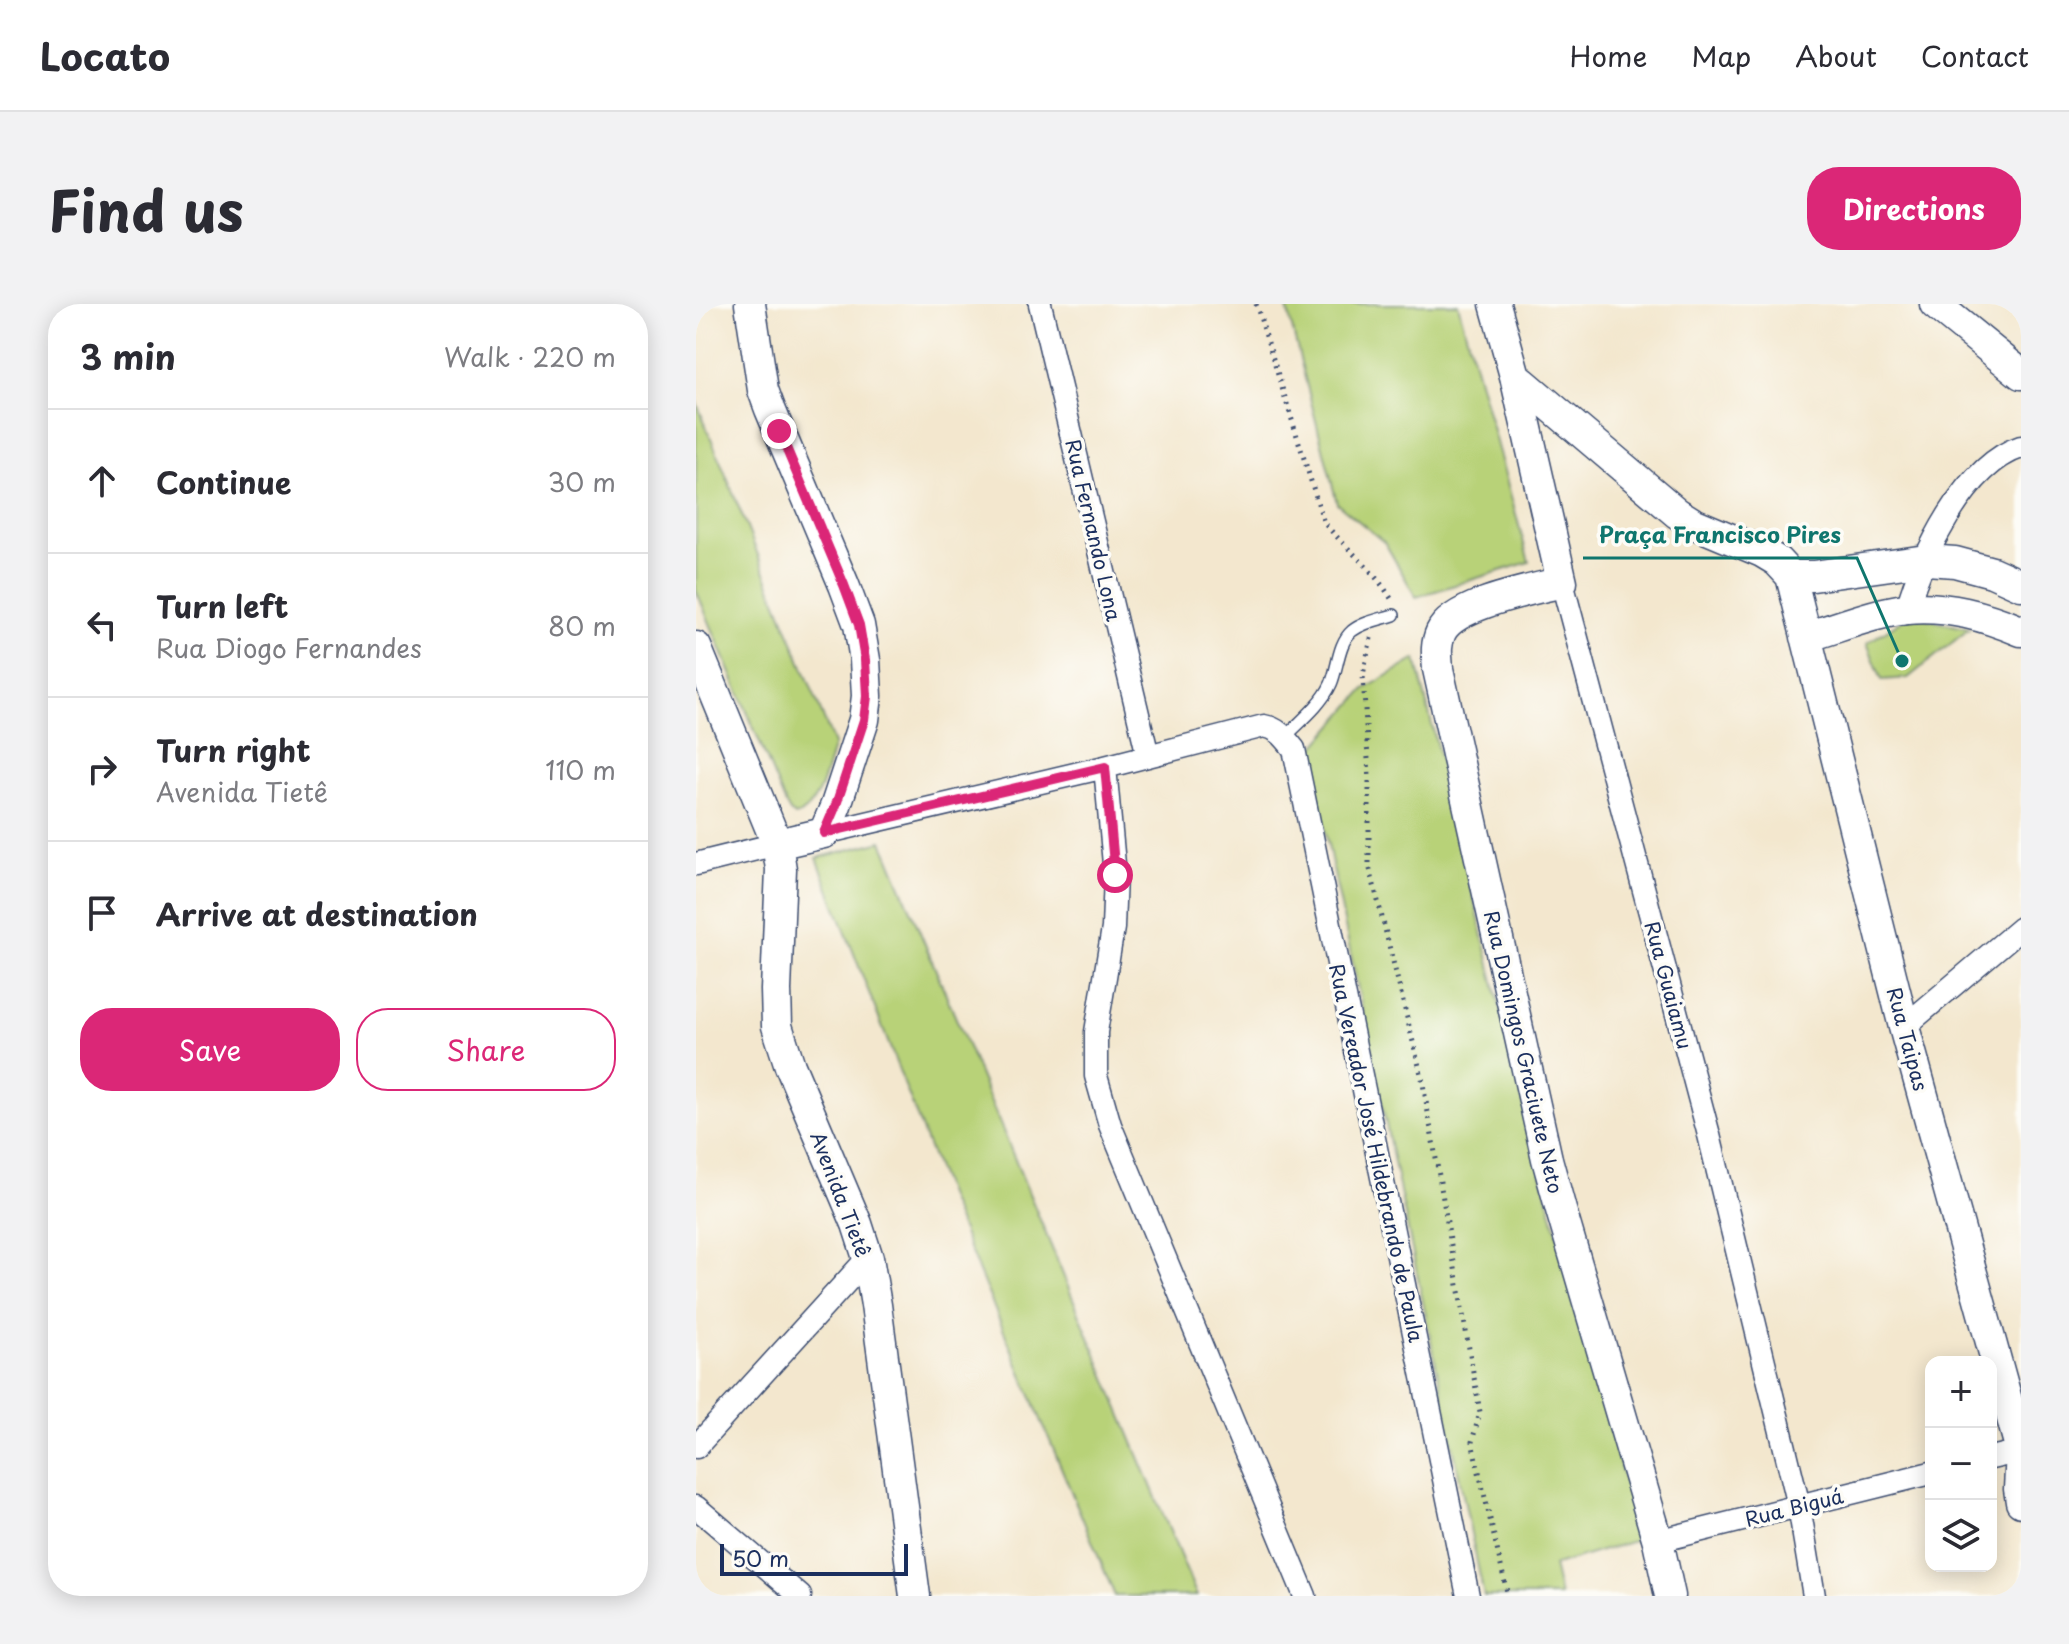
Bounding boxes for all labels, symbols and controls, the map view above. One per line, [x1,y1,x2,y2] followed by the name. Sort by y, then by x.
[40,27,170,84] text: Locato
[1569,34,1647,77] text: Home
[1691,34,1751,77] text: Map
[1795,34,1877,77] text: About
[1921,34,2029,77] text: Contact
[48,166,244,251] text: Find us
[1807,167,2021,250] button: Directions
[80,330,176,382] text: 3 min
[444,337,616,376] text: Walk · 220 m
[761,413,797,449] route end
[1058,436,1130,624] street label: Rua Fernando Lona
[80,459,124,503] icon: ahead
[156,459,291,504] text: Continue
[548,462,616,501] text: 30 m
[1583,512,1857,558] callout: Praça Francisco Pires
[1599,517,1841,550] text: Praça Francisco Pires
[156,583,288,628] text: Turn left
[80,603,124,647] icon: left
[548,606,616,645] text: 80 m
[156,628,422,667] text: Rua Diogo Fernandes
[156,727,311,772] text: Turn right
[80,747,124,791] icon: right
[545,750,616,789] text: 110 m
[156,772,328,811] text: Avenida Tietê
[1097,857,1133,893] route start
[80,891,124,935] icon: arrive
[156,891,478,936] text: Arrive at destination
[1477,908,1571,1196] street label: Rua Domingos Graciuete Neto
[1638,918,1700,1052] street label: Rua Guaiamu
[1322,961,1432,1345] street label: Rua Vereador José Hildebrando de Paula
[1880,984,1936,1094] street label: Rua Taipas
[80,1008,340,1091] button: Save
[356,1008,616,1091] button: Share
[803,1127,879,1261] street label: Avenida Tietê
[1925,1356,1997,1572] map controls
[1925,1356,1997,1428] button: +
[1925,1428,1997,1500] button: −
[1742,1480,1847,1534] street label: Rua Biguá
[1925,1500,1997,1572] button: layers
[720,1540,908,1576] scale bar
[732,1541,789,1574] text: 50 m

